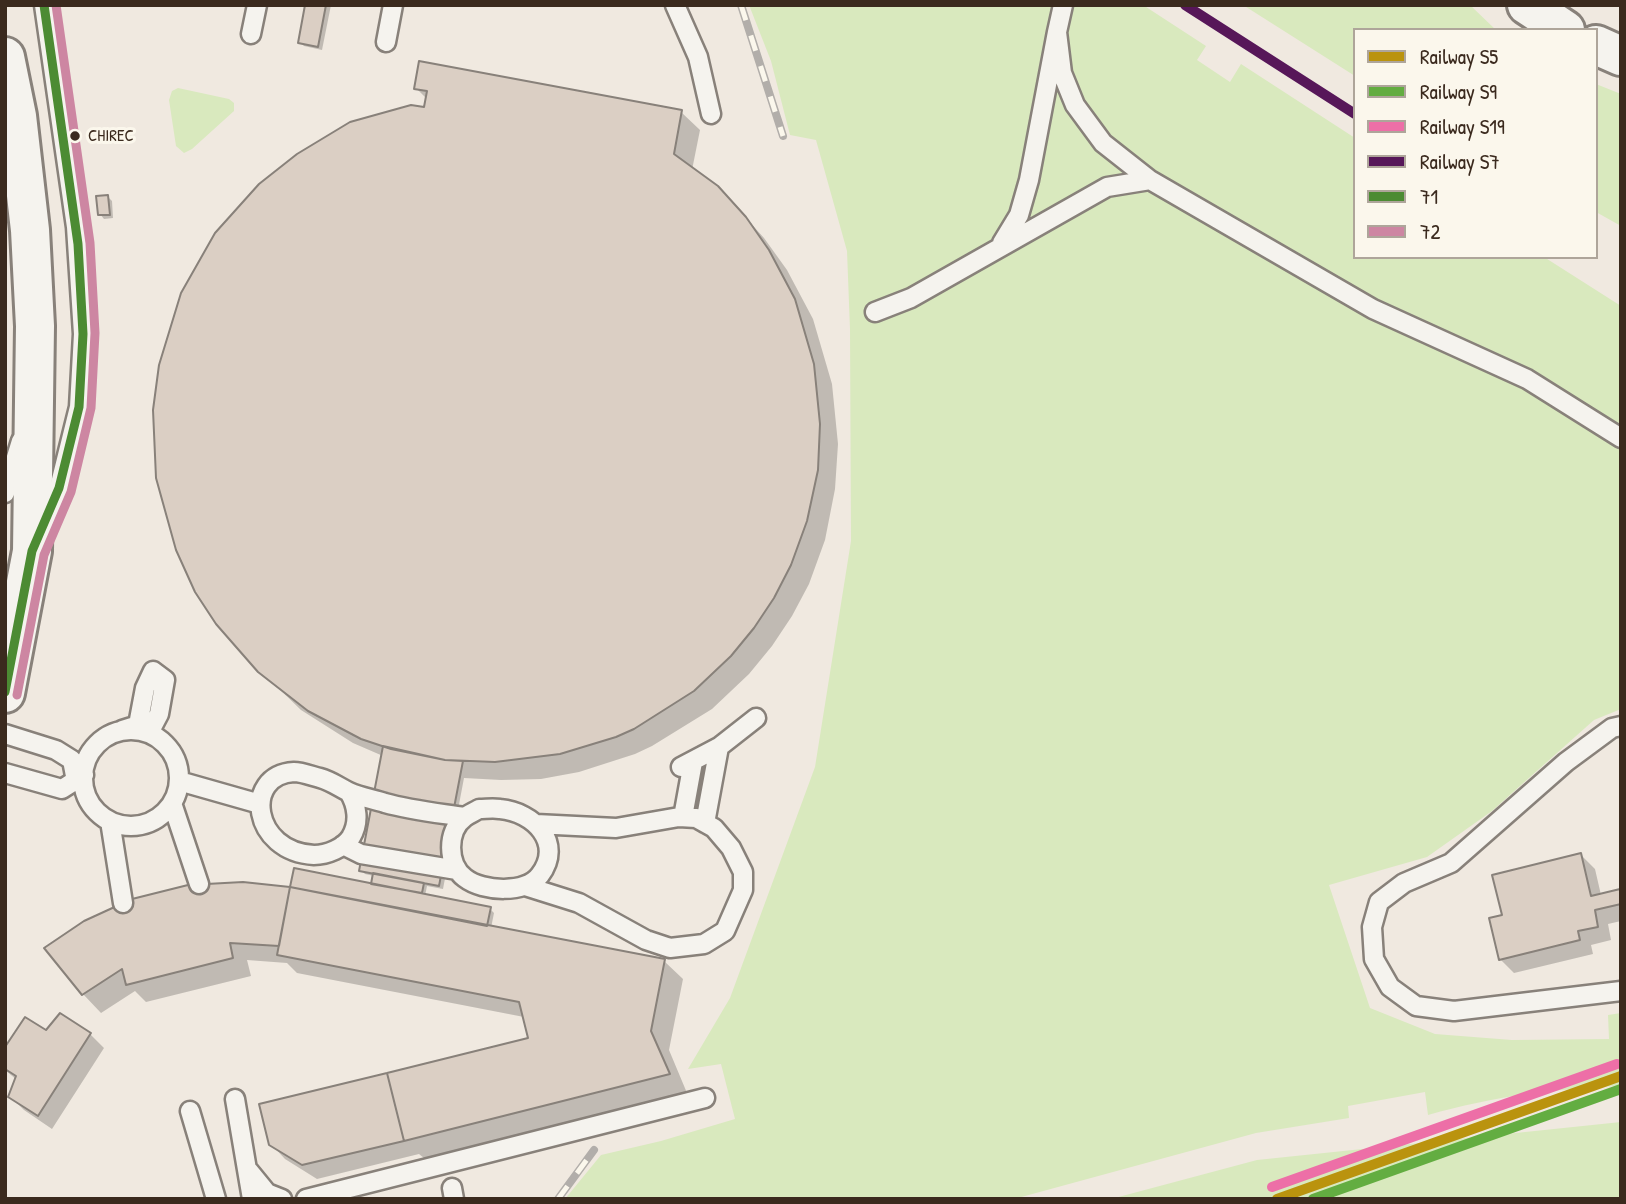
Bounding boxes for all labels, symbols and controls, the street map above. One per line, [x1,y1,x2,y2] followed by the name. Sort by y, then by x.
[1353,28,1598,259] legend
[1420,42,1498,71] text: Railway S5
[1420,77,1497,106] text: Railway S9
[1420,112,1505,141] text: Railway S19
[88,126,134,146] place label: CHIREC
[68,129,82,143] marker: CHIREC
[1420,147,1500,176] text: Railway S7
[1420,182,1438,211] text: 71
[1420,217,1440,246] text: 72

